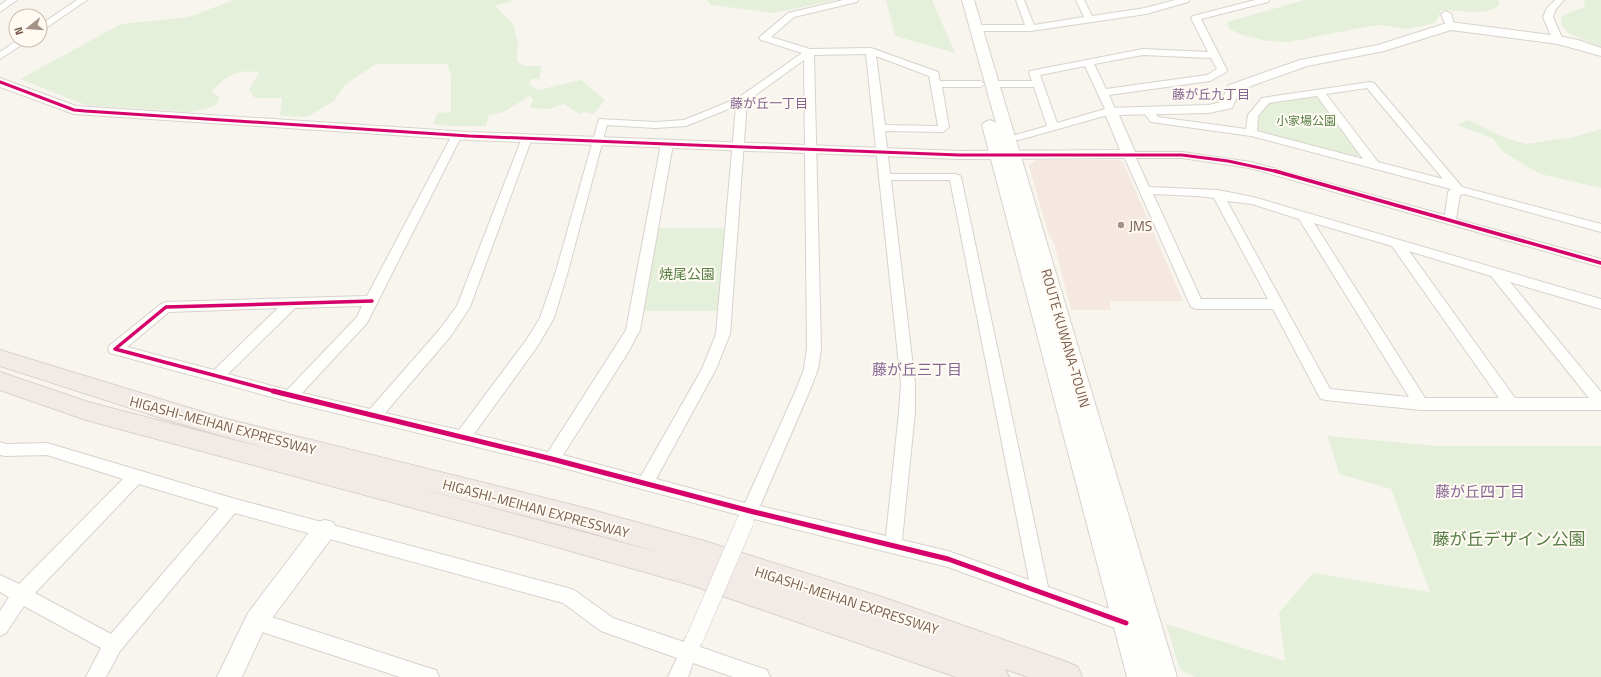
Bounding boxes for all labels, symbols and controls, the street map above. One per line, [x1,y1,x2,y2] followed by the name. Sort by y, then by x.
[8,8,48,48] north arrow
[10,25,27,37] text: N
[1172,84,1250,104] district label: 藤が丘九丁目
[730,93,808,113] district label: 藤が丘一丁目
[1276,111,1336,130] park label: 小家場公園
[1129,215,1152,236] place label: JMS
[1116,220,1126,230] marker: JMS
[659,263,715,284] park label: 焼尾公園
[1036,266,1096,410] street label: ROUTE KUWANA-TOUIN
[872,358,962,381] district label: 藤が丘三丁目
[127,390,319,460] street label: HIGASHI-MEIHAN EXPRESSWAY
[440,473,632,543] street label: HIGASHI-MEIHAN EXPRESSWAY
[1435,480,1525,503] district label: 藤が丘四丁目
[1433,526,1586,552] park label: 藤が丘デザイン公園
[752,560,942,640] street label: HIGASHI-MEIHAN EXPRESSWAY

